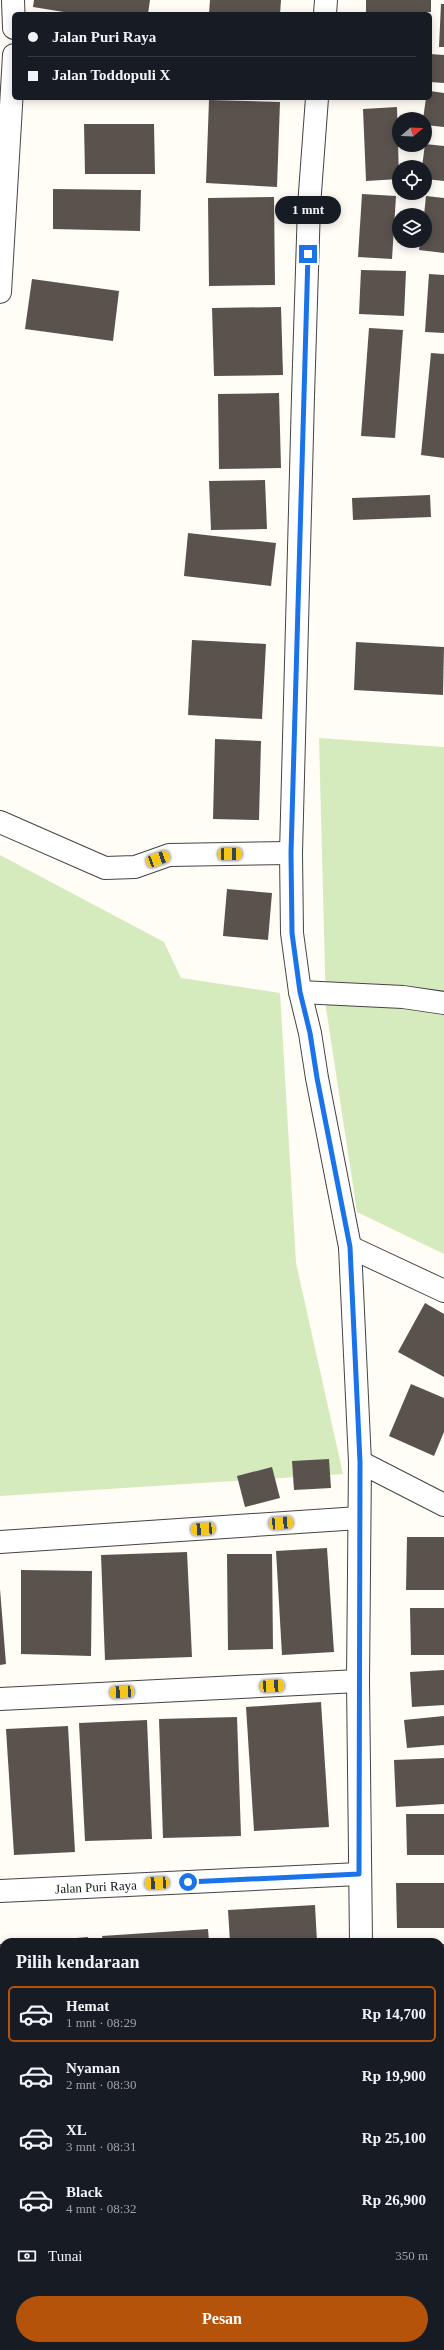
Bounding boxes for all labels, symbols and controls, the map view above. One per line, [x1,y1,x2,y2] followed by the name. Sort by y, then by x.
[52,29,156,45] text: Jalan Puri Raya
[52,67,170,83] text: Jalan Toddopuli X
[392,112,432,152] north arrow
[392,112,432,248] map controls
[392,160,432,200] button: locate
[275,196,341,224] callout: 1 mnt
[292,202,324,217] text: 1 mnt
[392,208,432,248] button: layers
[299,245,317,263] route end
[218,848,242,860] car
[145,849,171,869] car
[269,1516,293,1530] car
[191,1522,215,1536] car
[260,1679,284,1693] car
[110,1685,134,1699] car
[179,1873,197,1891] route start
[145,1876,169,1890] car
[55,1877,137,1896] street label: Jalan Puri Raya
[16,1952,140,1972] text: Pilih kendaraan
[18,1996,54,2032] icon: car
[66,1998,109,2014] text: Hemat
[362,2006,426,2022] text: Rp 14,700
[66,2015,136,2030] text: 1 mnt · 08:29
[18,2058,54,2094] icon: car
[66,2060,120,2076] text: Nyaman
[362,2068,426,2084] text: Rp 19,900
[66,2077,136,2092] text: 2 mnt · 08:30
[18,2120,54,2156] icon: car
[66,2122,87,2138] text: XL
[362,2130,426,2146] text: Rp 25,100
[66,2139,136,2154] text: 3 mnt · 08:31
[18,2182,54,2218] icon: car
[66,2184,103,2200] text: Black
[362,2192,426,2208] text: Rp 26,900
[66,2201,136,2216] text: 4 mnt · 08:32
[16,2245,38,2267] icon: cash
[48,2248,82,2264] text: Tunai
[395,2248,428,2263] text: 350 m
[16,2296,428,2342] button: Pesan

